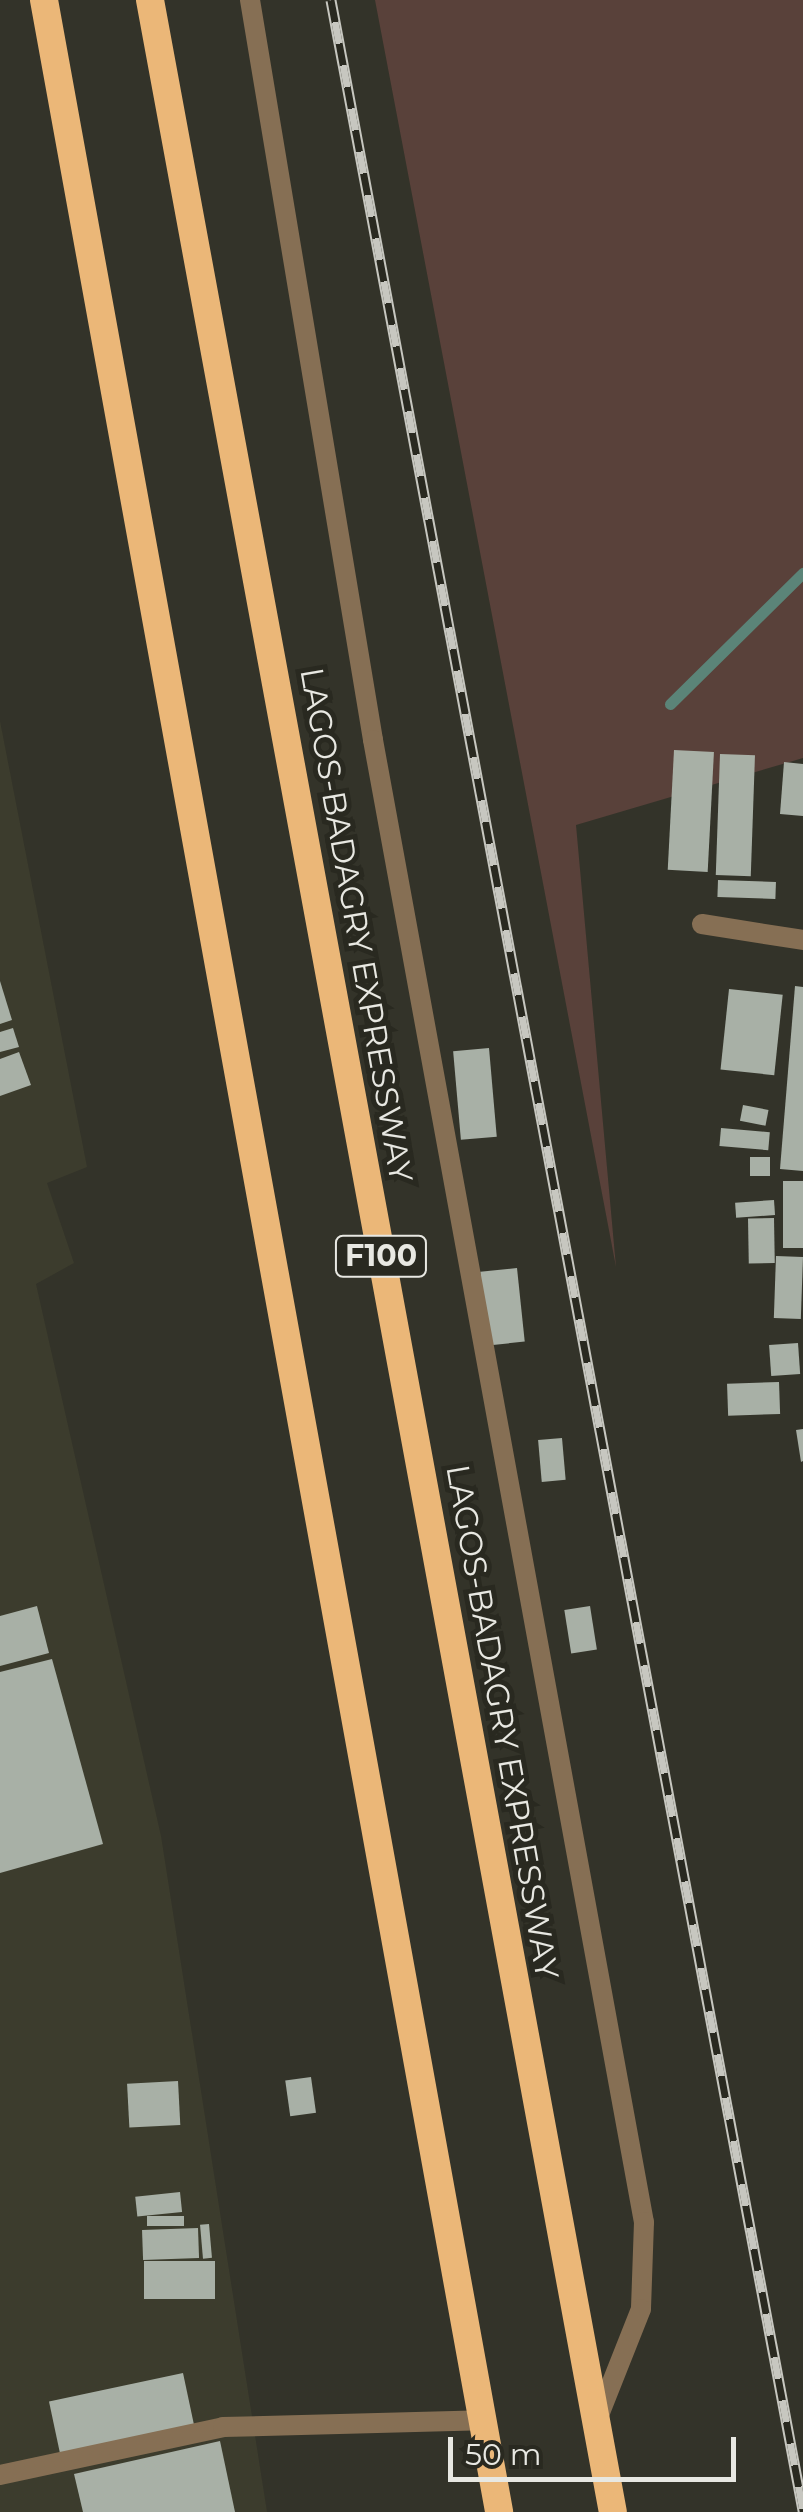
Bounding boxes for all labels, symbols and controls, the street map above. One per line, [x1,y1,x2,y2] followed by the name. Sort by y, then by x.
[292,665,420,1185] street label: LAGOS-BADAGRY EXPRESSWAY
[334,1231,428,1281] road number: F100
[438,1462,566,1982] street label: LAGOS-BADAGRY EXPRESSWAY
[453,2417,740,2479] scale bar
[465,2436,542,2473] text: 50 m

